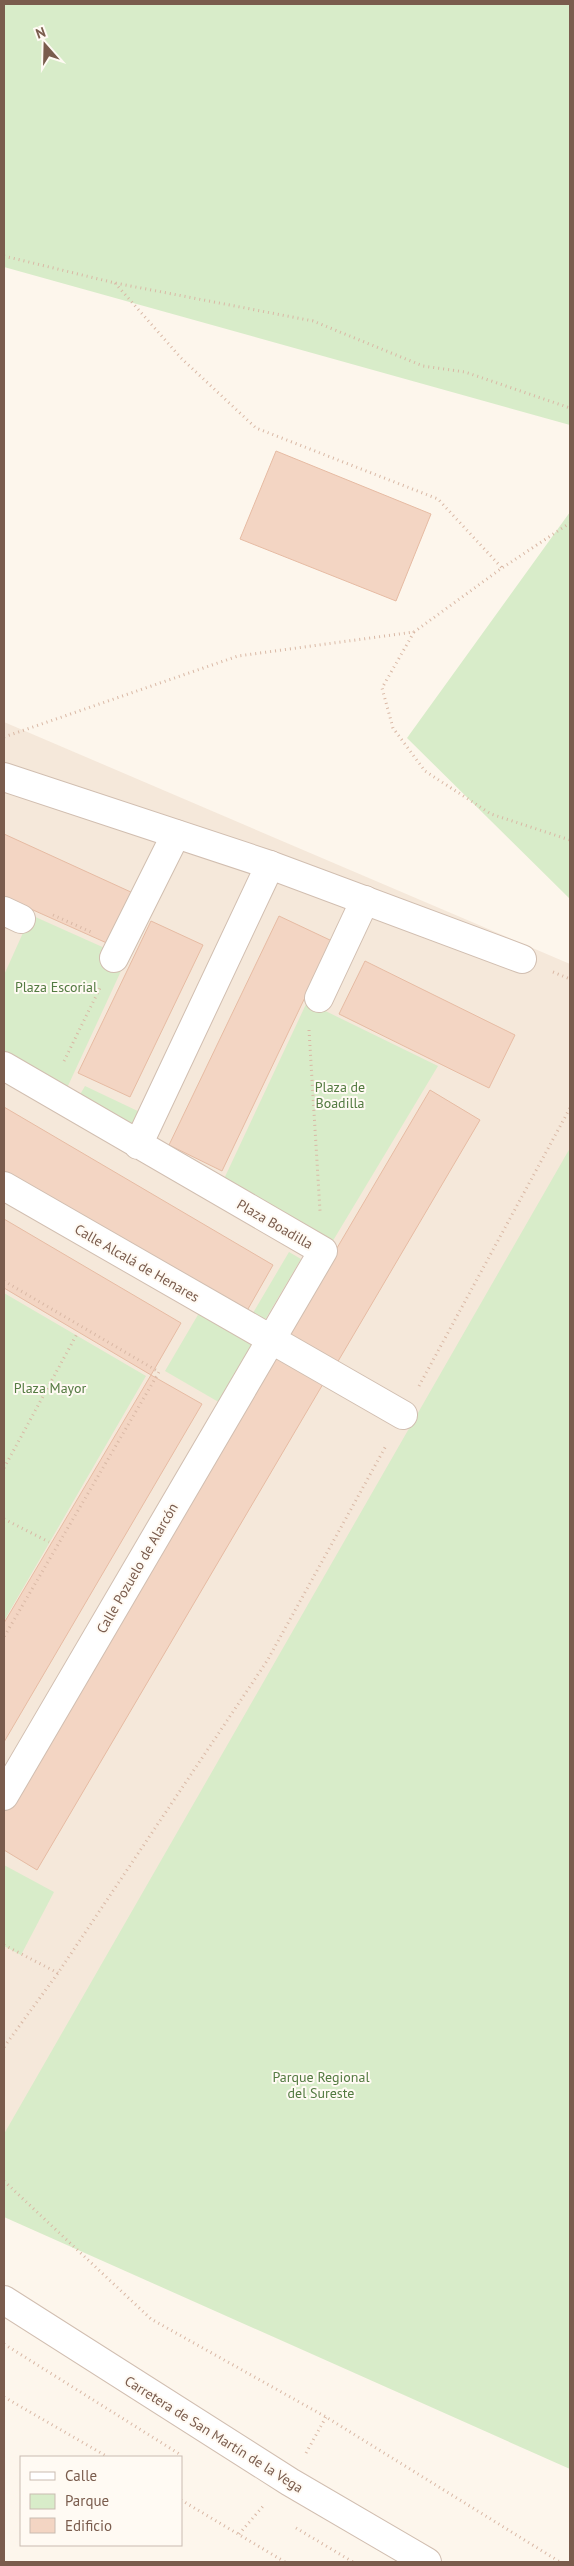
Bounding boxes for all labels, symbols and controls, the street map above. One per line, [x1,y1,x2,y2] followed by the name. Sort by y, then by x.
[20,20,70,70] north arrow
[33,23,48,43] text: N
[15,978,97,996] park label: Plaza Escorial
[315,1078,365,1112] park label: Plaza de Boadilla
[234,1195,316,1253] street label: Plaza Boadilla
[72,1220,203,1306] street label: Calle Alcalá de Henares
[14,1379,86,1397] park label: Plaza Mayor
[92,1500,182,1636] street label: Calle Pozuelo de Alarcón
[272,2068,370,2102] park label: Parque Regional del Sureste
[121,2372,307,2497] street label: Carretera de San Martín de la Vega
[20,2456,182,2546] legend
[65,2466,97,2485] text: Calle
[65,2491,109,2510] text: Parque
[65,2516,112,2535] text: Edificio

